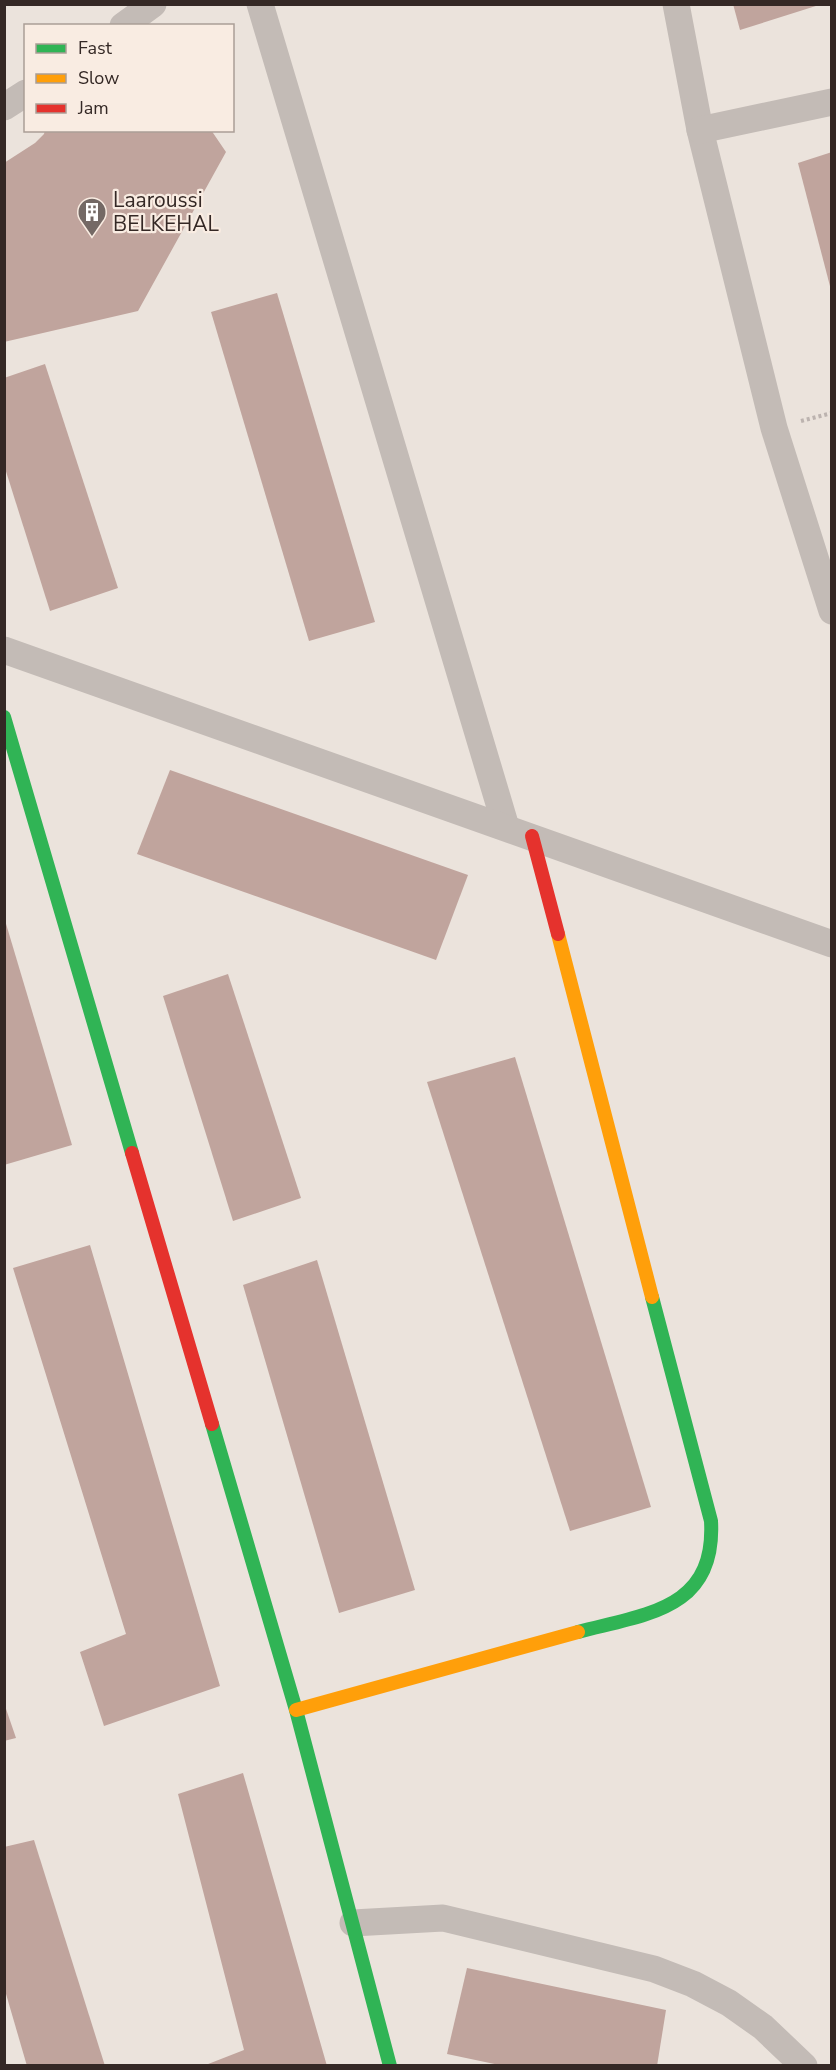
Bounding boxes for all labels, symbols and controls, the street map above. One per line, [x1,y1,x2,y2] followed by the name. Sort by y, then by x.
[24,24,234,132] legend
[78,36,113,60] text: Fast
[78,66,119,90] text: Slow
[77,96,109,120] text: Jam
[113,186,219,238] place label: Laaroussi BELKEHAL
[76,196,108,238] building icon: Laaroussi BELKEHAL

